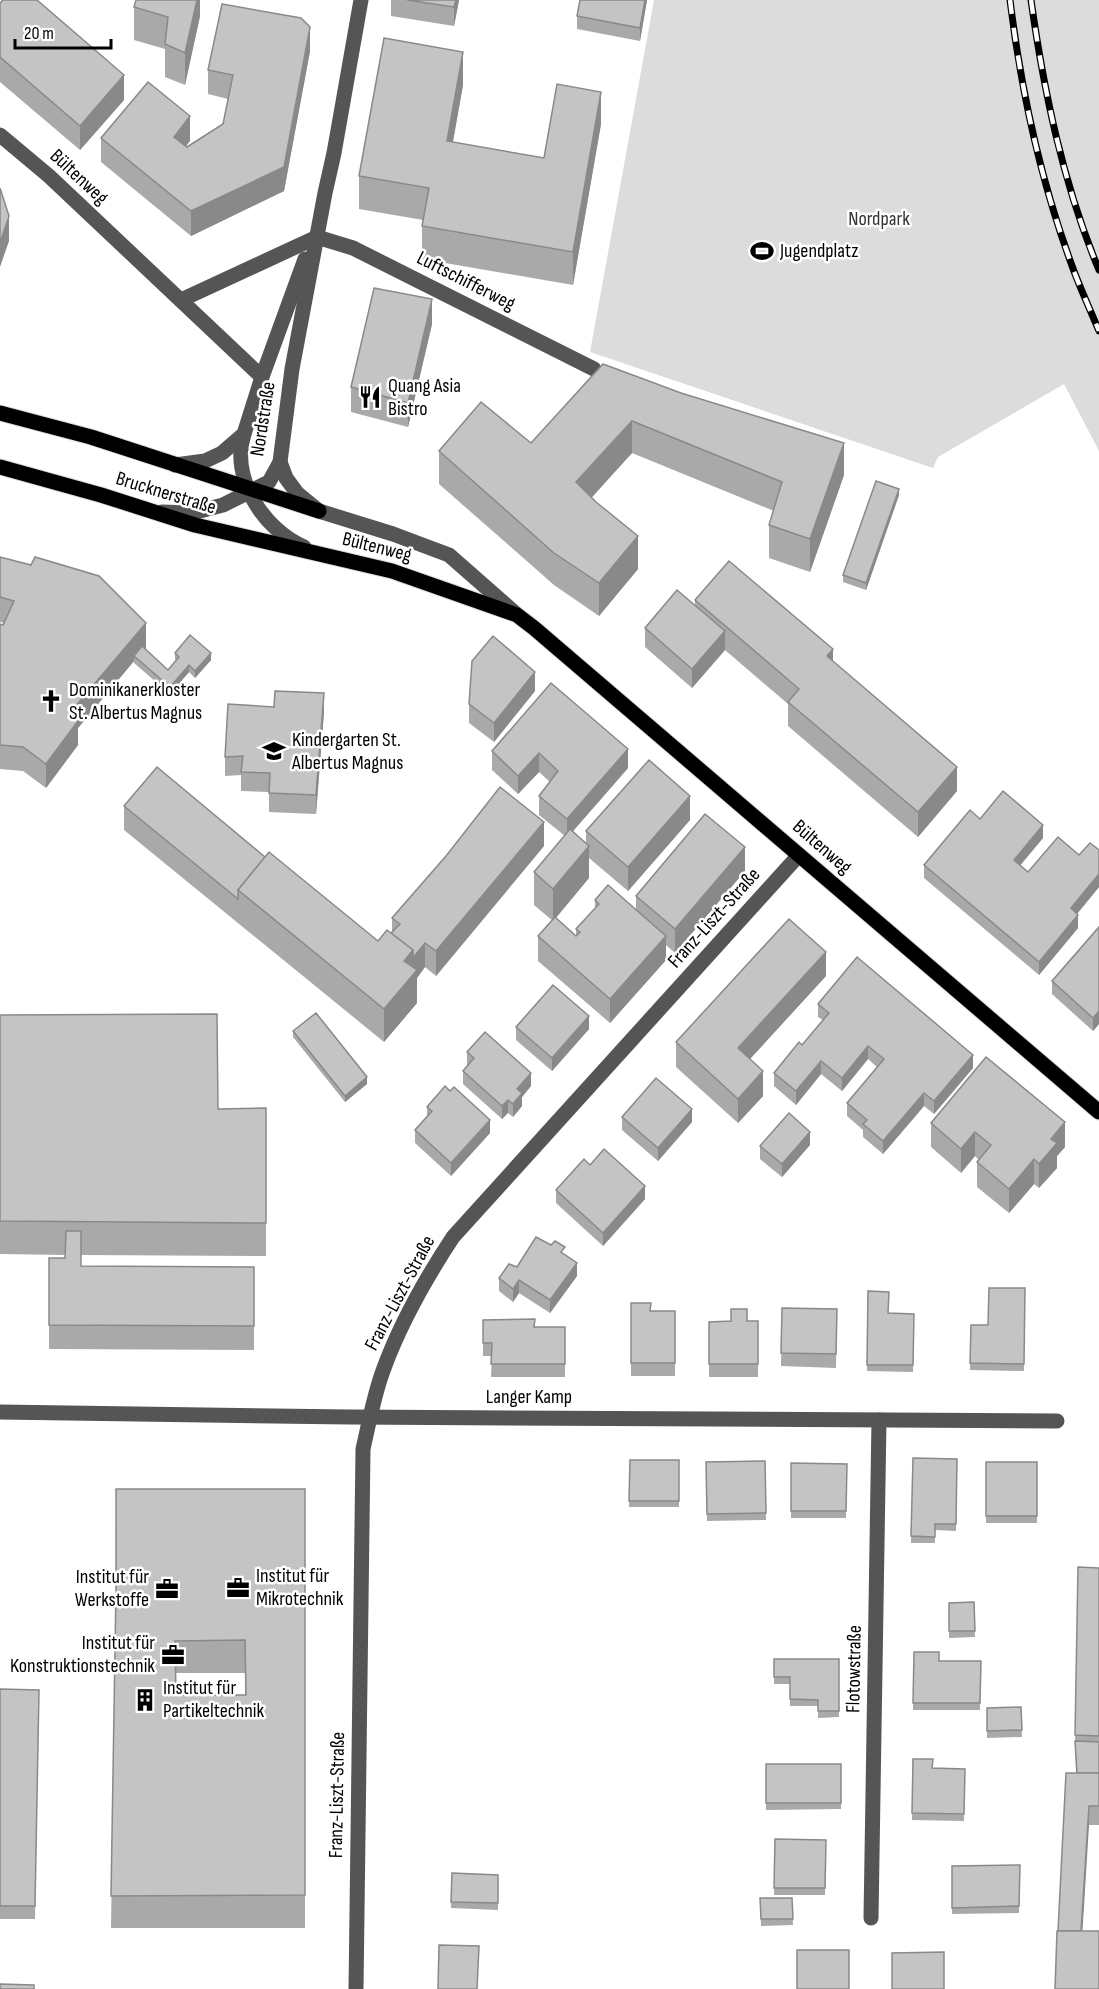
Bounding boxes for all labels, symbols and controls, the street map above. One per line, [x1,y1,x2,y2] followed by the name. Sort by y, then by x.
[15,12,111,50] scale bar
[24,23,54,44] text: 20 m
[45,144,113,210] street label: Bültenweg
[848,207,910,231] park label: Nordpark
[749,238,775,264] sports icon: Jugendplatz
[779,239,858,263] place label: Jugendplatz
[413,246,519,316] street label: Luftschifferweg
[388,374,461,421] place label: Quang Asia Bistro
[245,380,281,458] street label: Nordstraße
[357,384,383,410] restaurant icon: Quang Asia Bistro
[113,466,219,520] street label: Brucknerstraße
[340,527,414,567] street label: Bültenweg
[69,678,202,725] place label: Dominikanerkloster St. Albertus Magnus
[38,688,64,714] church icon: Dominikanerkloster St. Albertus Magnus
[291,728,403,775] place label: Kindergarten St. Albertus Magnus
[261,738,287,764] school or university icon: Kindergarten St. Albertus Magnus
[787,815,857,879] street label: Bültenweg
[663,863,765,973] street label: Franz-Liszt-Straße
[360,1232,440,1354] street label: Franz-Liszt-Straße
[486,1385,572,1409] street label: Langer Kamp
[256,1564,344,1611] place label: Institut für Mikrotechnik
[75,1565,149,1612] place label: Institut für Werkstoffe
[225,1575,251,1601] office icon: Institut für Mikrotechnik
[154,1576,180,1602] office icon: Institut für Werkstoffe
[841,1625,867,1713] street label: Flotowstraße
[10,1631,155,1678] place label: Institut für Konstruktionstechnik
[160,1642,186,1668] office icon: Institut für Konstruktionstechnik
[163,1676,265,1723] place label: Institut für Partikeltechnik
[132,1687,158,1713] building icon: Institut für Partikeltechnik
[324,1732,350,1858] street label: Franz-Liszt-Straße

